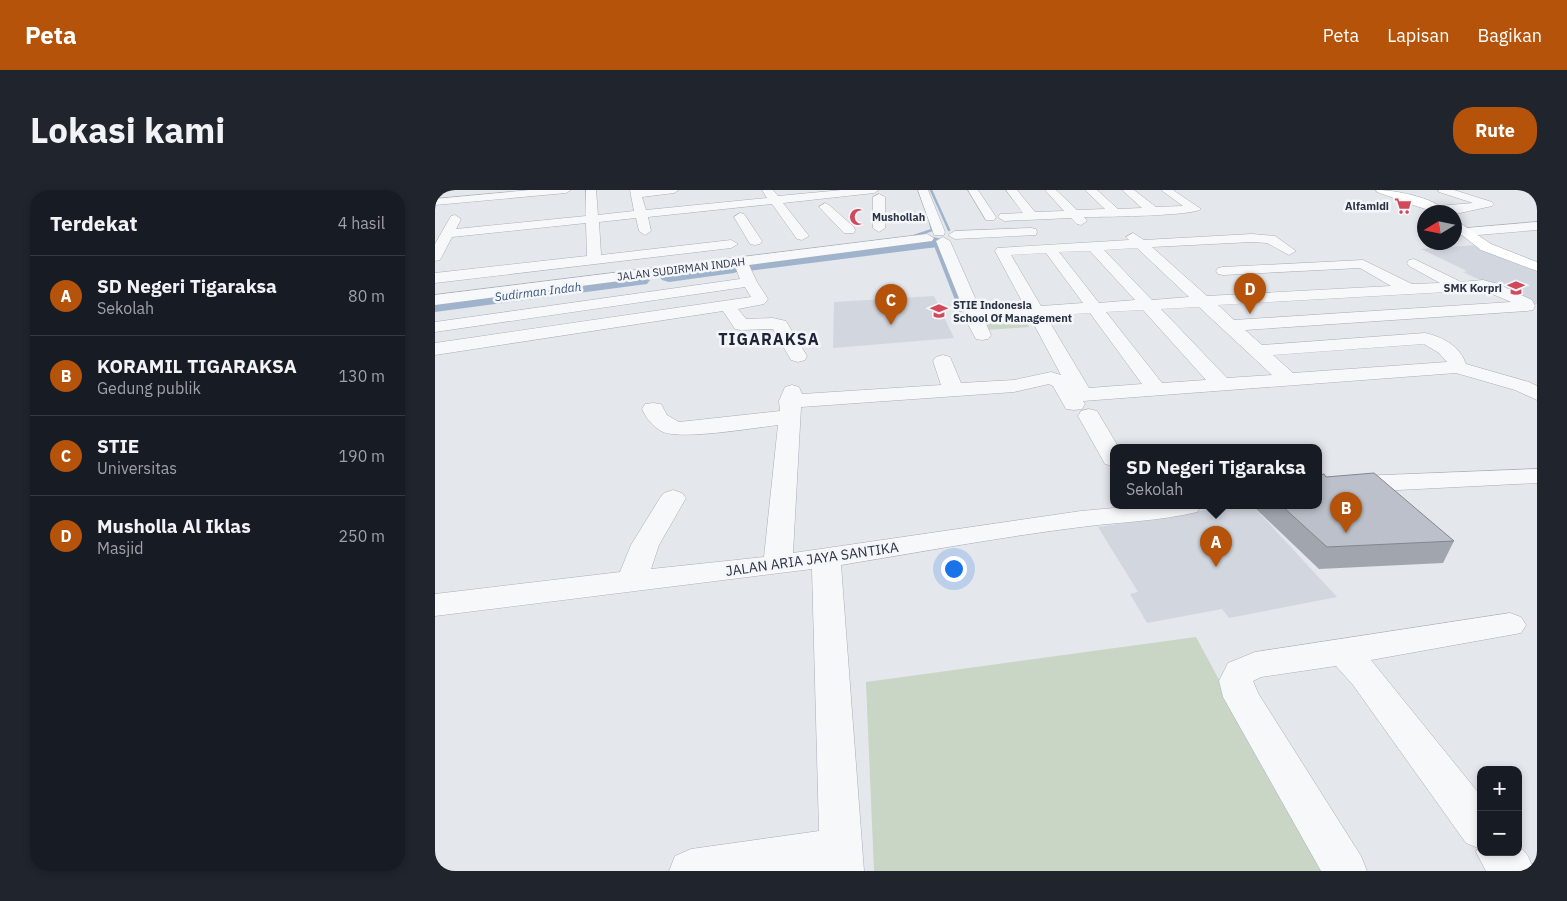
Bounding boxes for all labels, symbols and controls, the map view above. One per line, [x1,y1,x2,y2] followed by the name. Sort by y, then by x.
[25,19,77,51] text: Peta
[1323,24,1359,47] text: Peta
[1387,24,1449,47] text: Lapisan
[1477,24,1542,47] text: Bagikan
[30,107,225,153] text: Lokasi kami
[1453,107,1537,154] button: Rute
[1393,196,1413,216] supermarket icon: Alfamidi
[1345,199,1389,213] place label: Alfamidi
[1417,205,1462,250] north arrow
[848,207,868,227] mosque icon: Mushollah
[50,209,138,237] text: Terdekat
[872,210,925,224] place label: Mushollah
[338,213,385,233] text: 4 hasil
[616,254,746,284] street label: JALAN SUDIRMAN INDAH
[1234,273,1266,314] pin: D
[97,274,277,298] text: SD Negeri Tigaraksa
[1506,278,1526,298] school or university icon: SMK Korpri
[494,279,582,304] water label: Sudirman Indah
[1444,281,1502,295] place label: SMK Korpri
[875,284,907,325] pin: C
[61,286,71,306] text: A
[348,286,385,306] text: 80 m
[97,298,154,318] text: Sekolah
[953,298,1072,325] place label: STIE Indonesia School Of Management
[929,301,949,321] school or university icon: STIE Indonesia School Of Management
[718,329,820,349] district label: TIGARAKSA
[97,354,297,378] text: KORAMIL TIGARAKSA
[61,366,71,386] text: B
[338,366,385,386] text: 130 m
[97,378,201,398] text: Gedung publik
[97,434,139,458] text: STIE
[1110,444,1322,509] popup
[61,446,71,466] text: C
[338,446,385,466] text: 190 m
[1126,455,1306,479] text: SD Negeri Tigaraksa
[97,458,177,478] text: Universitas
[1126,479,1183,499] text: Sekolah
[1330,492,1362,533] pin: B
[97,514,251,538] text: Musholla Al Iklas
[60,526,72,546] text: D
[338,526,385,546] text: 250 m
[1200,526,1232,567] pin: A
[97,538,144,558] text: Masjid
[724,538,900,580] street label: JALAN ARIA JAYA SANTIKA
[941,556,967,582] your location
[1477,766,1522,856] map controls
[1477,766,1522,811] button: +
[1477,811,1522,856] button: −

